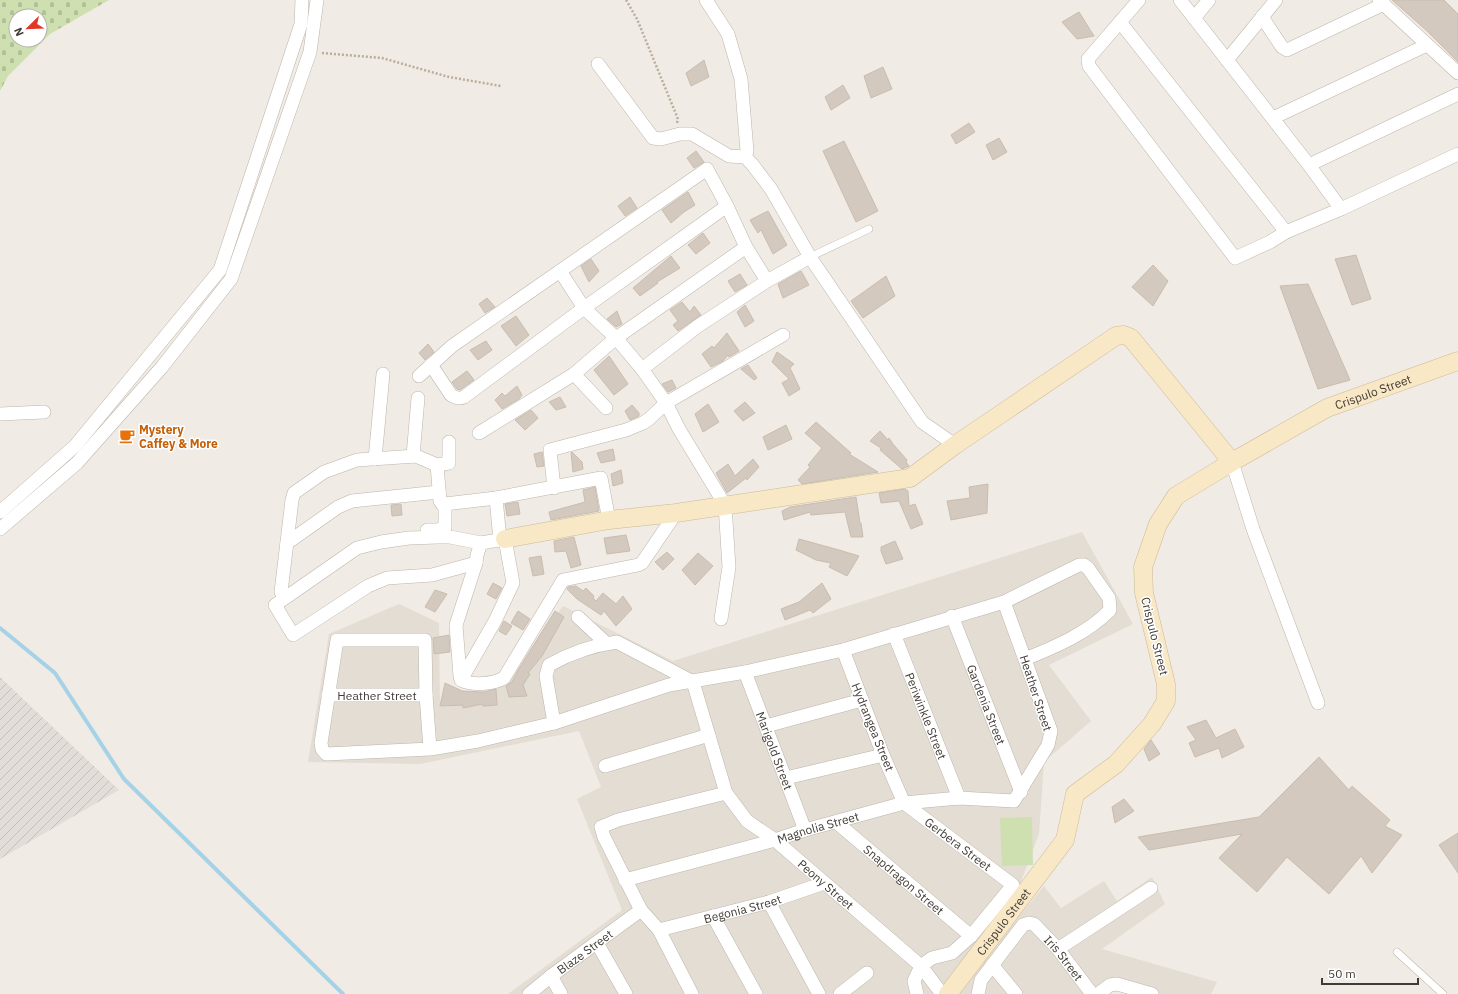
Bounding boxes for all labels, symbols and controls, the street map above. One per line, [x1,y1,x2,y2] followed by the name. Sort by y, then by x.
[8,8,48,48] north arrow
[11,25,27,38] text: N
[1333,371,1413,412] street label: Crispulo Street
[139,422,218,451] place label: Mystery Caffey & More
[118,427,136,445] cafe icon: Mystery Caffey & More
[1138,595,1172,677] street label: Crispulo Street
[1017,653,1055,733] street label: Heather Street
[964,662,1009,747] street label: Gardenia Street
[902,670,950,761] street label: Periwinkle Street
[848,681,898,773] street label: Hydrangea Street
[337,688,417,703] street label: Heather Street
[753,709,797,792] street label: Marigold Street
[775,808,860,846] street label: Magnolia Street
[922,814,994,874] street label: Gerbera Street
[861,841,947,918] street label: Snapdragon Street
[795,856,857,912] street label: Peony Street
[973,885,1033,958] street label: Crispulo Street
[702,891,783,926] street label: Begonia Street
[554,926,615,977] street label: Blaze Street
[1041,932,1087,983] street label: Iris Street
[1322,960,1418,986] scale bar
[1328,966,1356,981] text: 50 m

